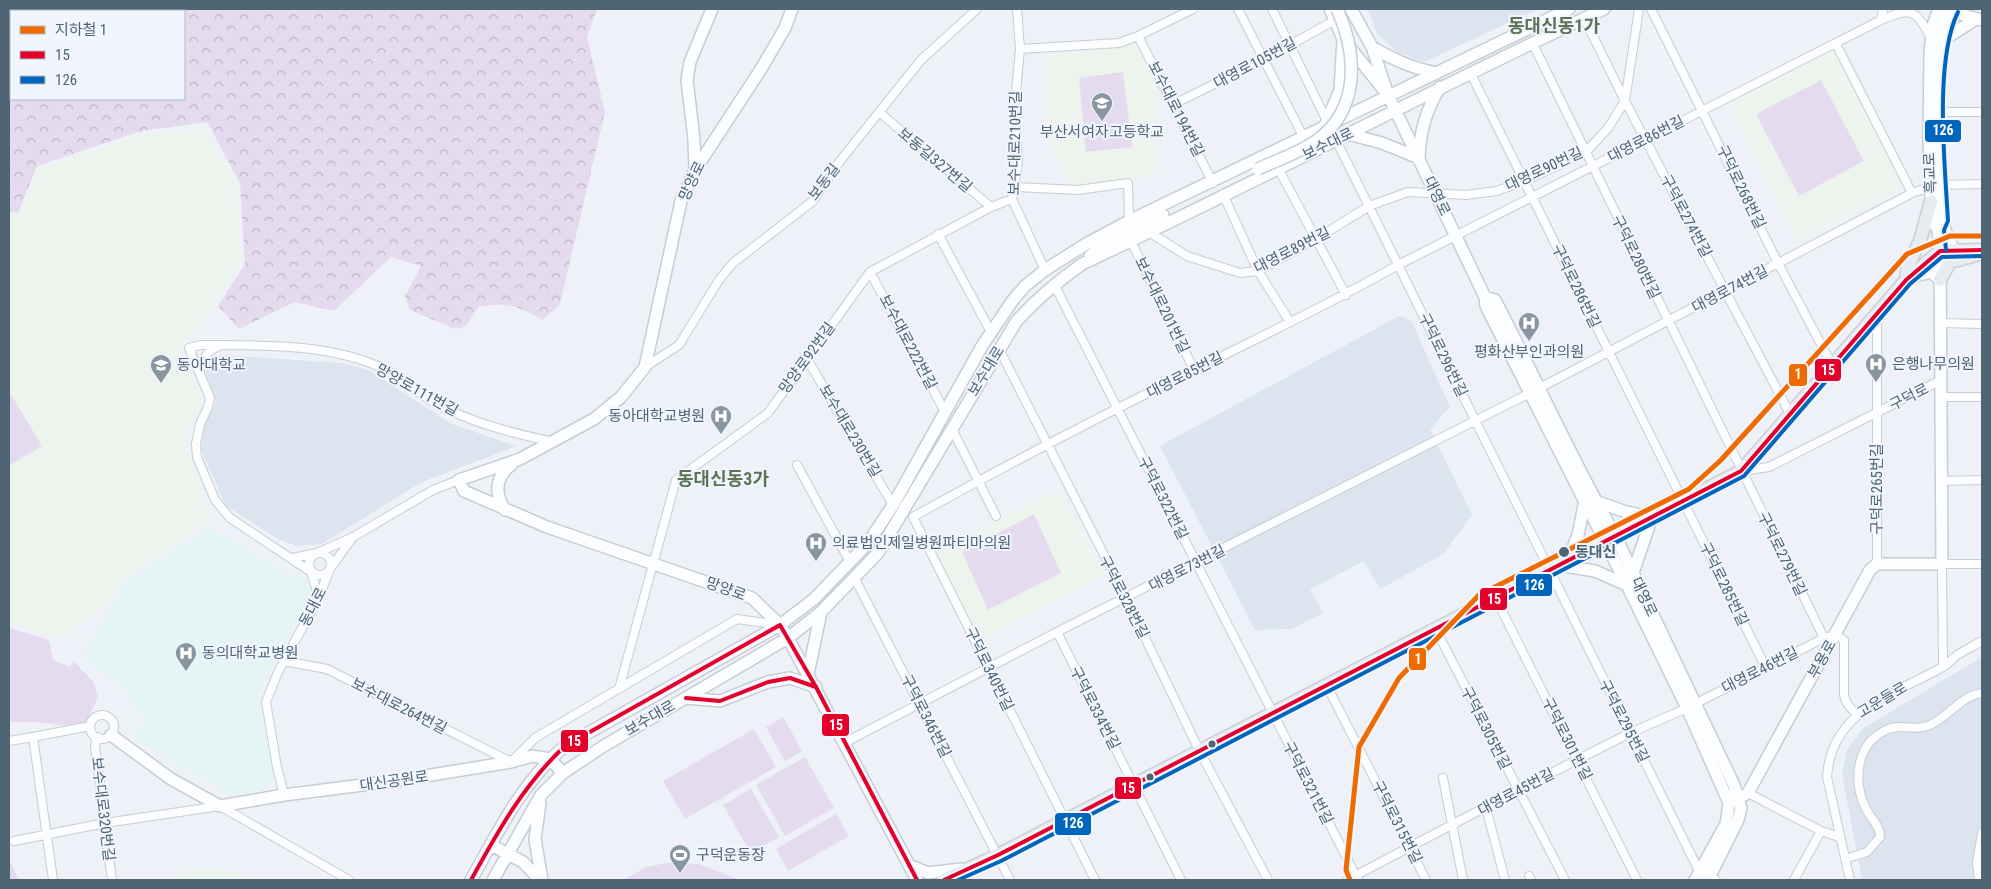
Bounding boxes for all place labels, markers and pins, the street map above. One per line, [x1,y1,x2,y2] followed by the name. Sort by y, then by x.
[1090,91,1114,122] school or university icon: 부산서여자고등학교
[1040,123,1164,141] place label: 부산서여자고등학교
[1517,311,1541,342] hospital icon: 평화산부인과의원
[1474,343,1584,361] place label: 평화산부인과의원
[1864,352,1888,383] hospital icon: 은행나무의원
[149,353,173,384] school or university icon: 동아대학교
[1892,355,1975,373] place label: 은행나무의원
[177,356,246,374] place label: 동아대학교
[709,404,733,435] hospital icon: 동아대학교병원
[608,407,705,425] place label: 동아대학교병원
[804,531,828,562] hospital icon: 의료법인제일병원파티마의원
[832,534,1011,552] place label: 의료법인제일병원파티마의원
[1575,543,1616,561] place label: 동대신
[1557,545,1571,559] marker: 동대신
[174,641,198,672] hospital icon: 동의대학교병원
[202,644,299,662] place label: 동의대학교병원
[1207,739,1217,749] unlabelled marker
[1145,772,1155,782] unlabelled marker
[668,843,692,874] sports icon: 구덕운동장
[696,846,765,864] place label: 구덕운동장

